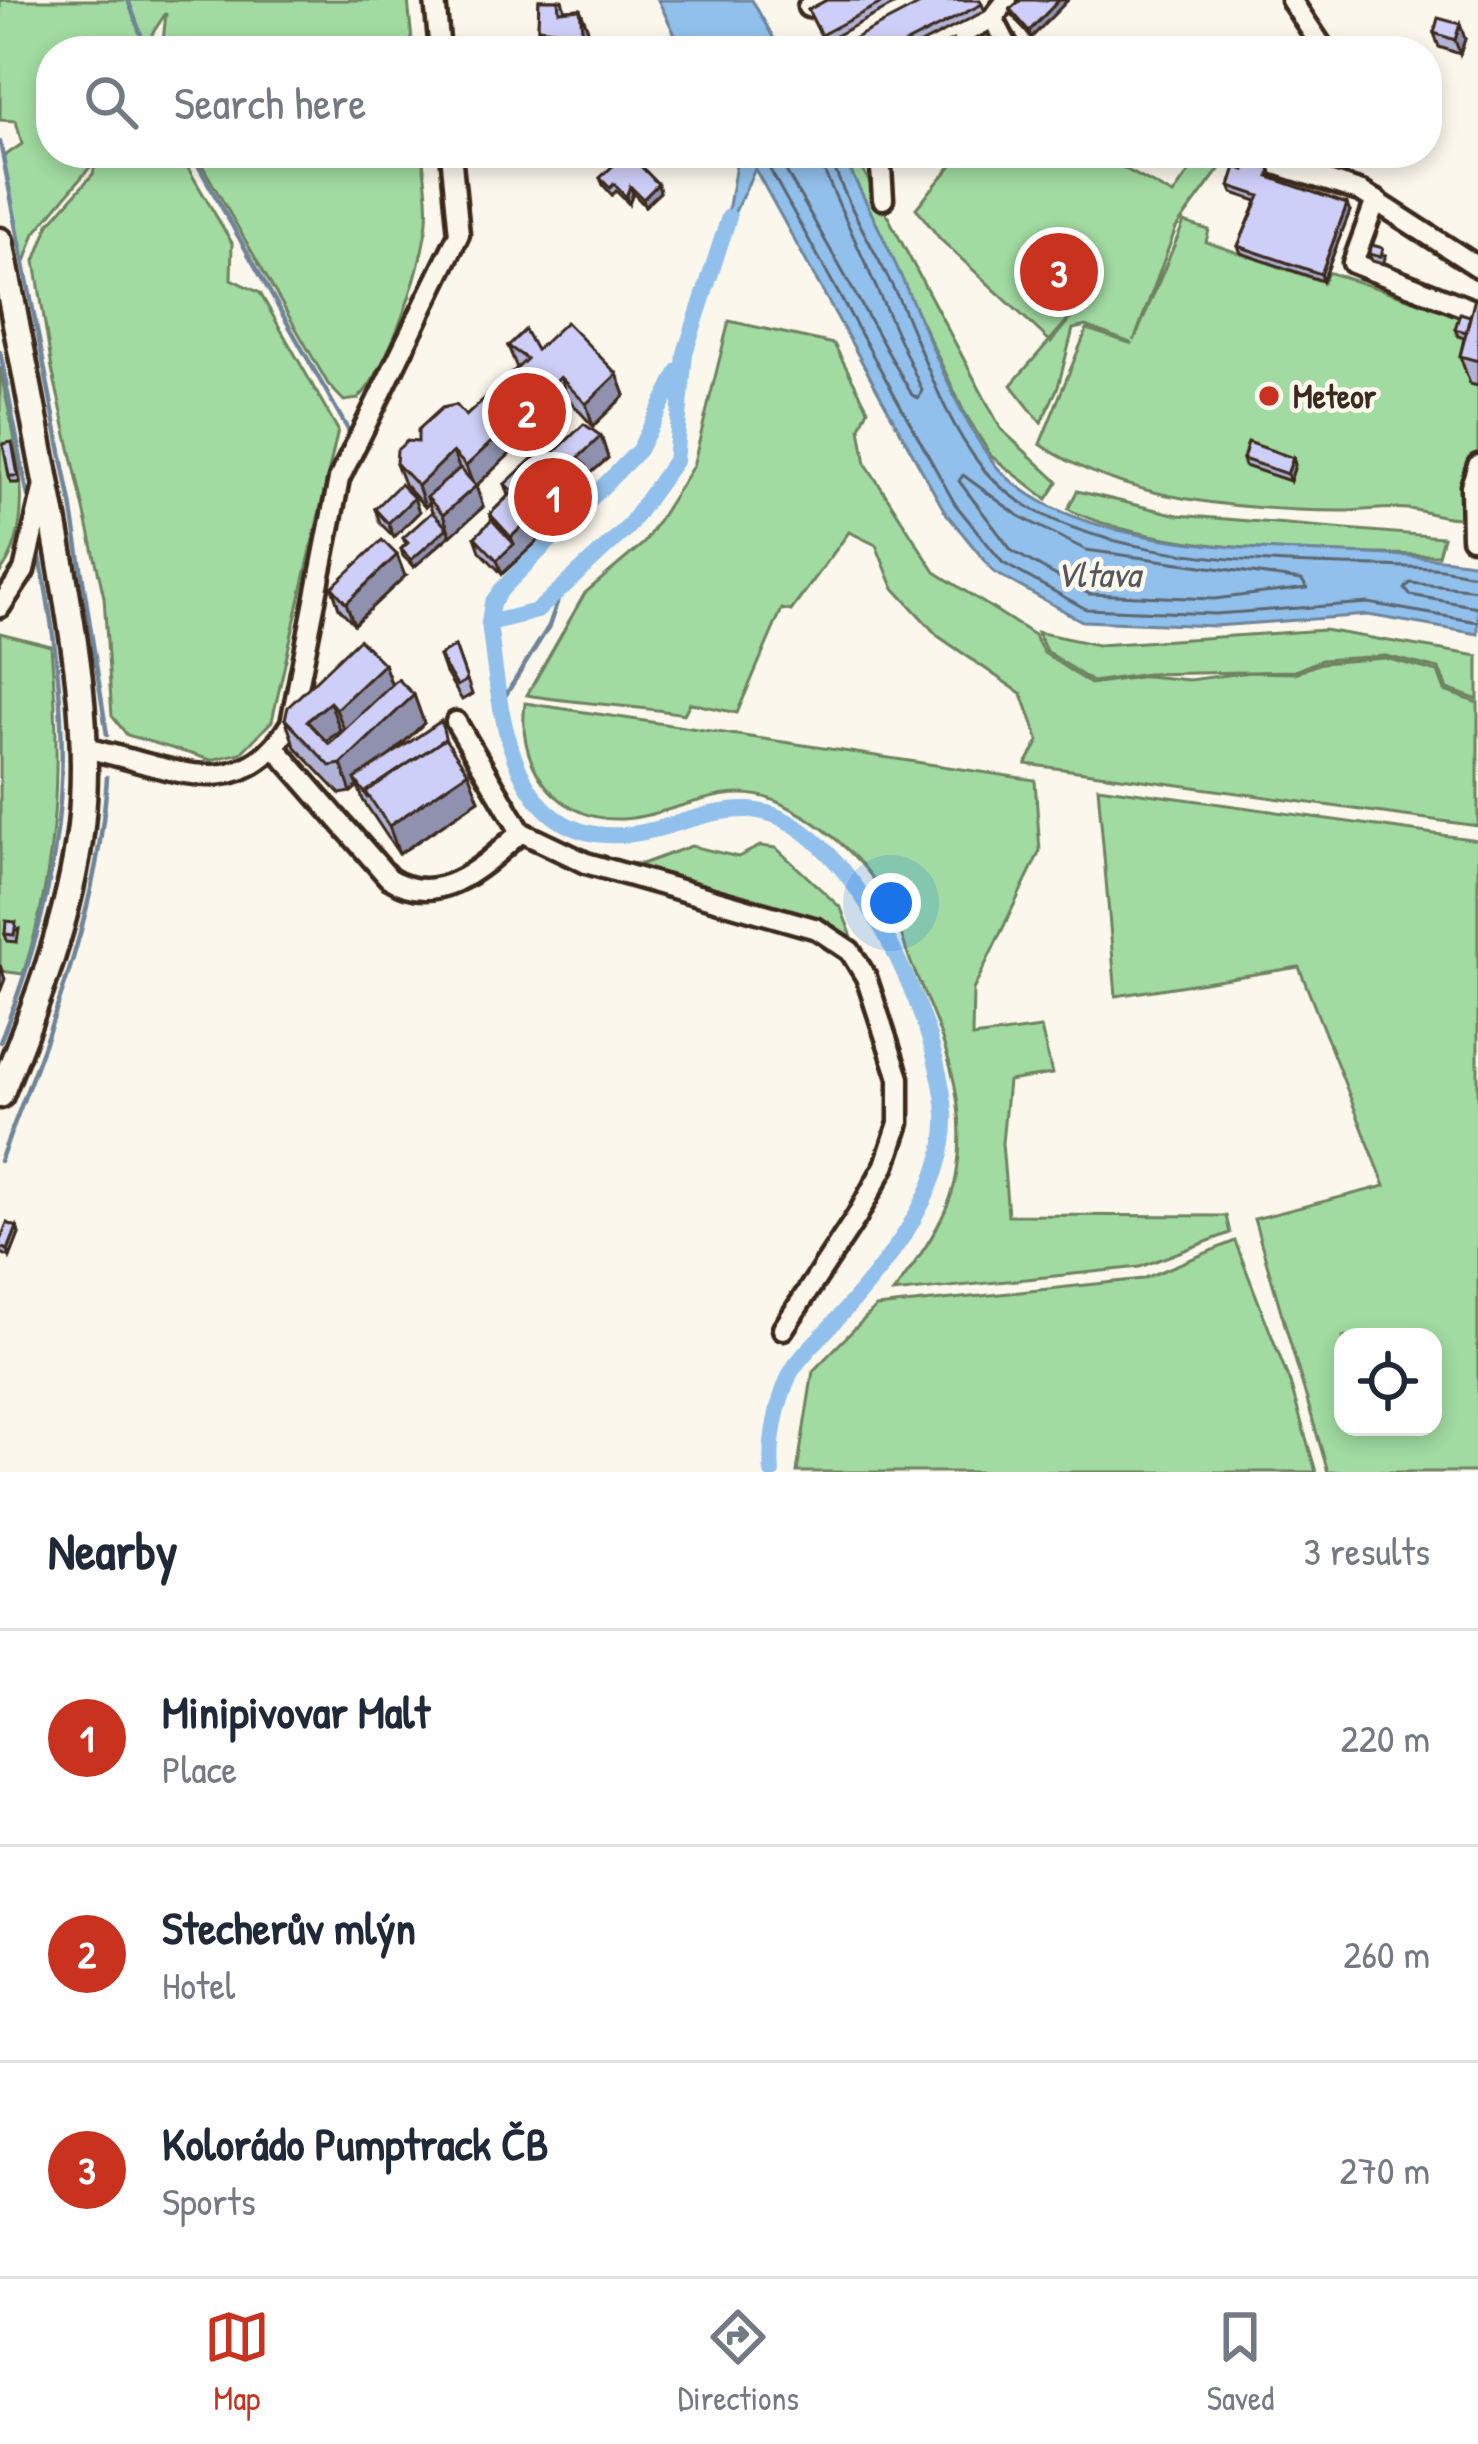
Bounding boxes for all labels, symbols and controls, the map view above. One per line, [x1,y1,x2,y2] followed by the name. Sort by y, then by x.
[36,36,1442,168] search box
[78,69,144,135] icon: search
[174,72,366,133] text: Search here
[1020,227,1098,317] pin: 3
[488,367,566,457] pin: 2
[1293,374,1377,418] place label: Meteor
[1256,383,1282,409] marker: Meteor
[514,452,592,542] pin: 1
[1056,549,1144,598] water label: Vltava
[861,873,921,933] your location
[1334,1328,1442,1436] map controls
[1334,1328,1442,1436] button: locate
[48,1516,178,1585] text: Nearby
[1304,1524,1430,1577] text: 3 results
[162,1681,430,1742] text: Minipivovar Malt
[80,1711,94,1764] text: 1
[1341,1711,1430,1764] text: 220 m
[162,1742,237,1795] text: Place
[162,1897,416,1958] text: Stecherův mlýn
[78,1927,96,1980] text: 2
[1343,1927,1430,1980] text: 260 m
[162,1958,235,2011] text: Hotel
[162,2113,549,2174] text: Kolorádo Pumptrack ČB
[78,2143,96,2196] text: 3
[1339,2143,1430,2196] text: 270 m
[162,2174,256,2227] text: Sports
[204,2304,270,2420] tab: Map
[678,2304,799,2420] tab: Directions
[1207,2304,1274,2420] tab: Saved

